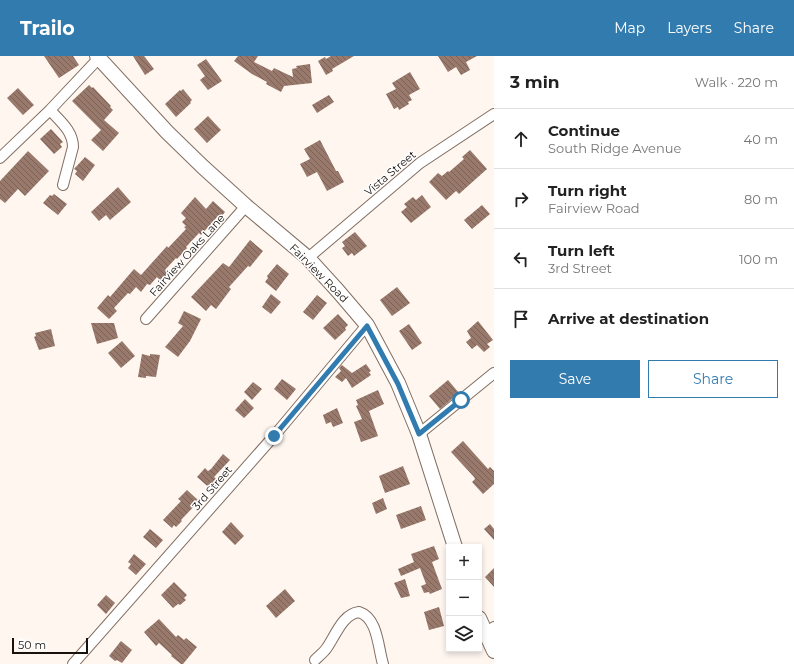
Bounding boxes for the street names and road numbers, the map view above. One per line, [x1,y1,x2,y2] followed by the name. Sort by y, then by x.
[361,147,419,199] street label: Vista Street
[146,211,228,299] street label: Fairview Oaks Lane
[287,241,351,305] street label: Fairview Road
[189,463,235,513] street label: 3rd Street

